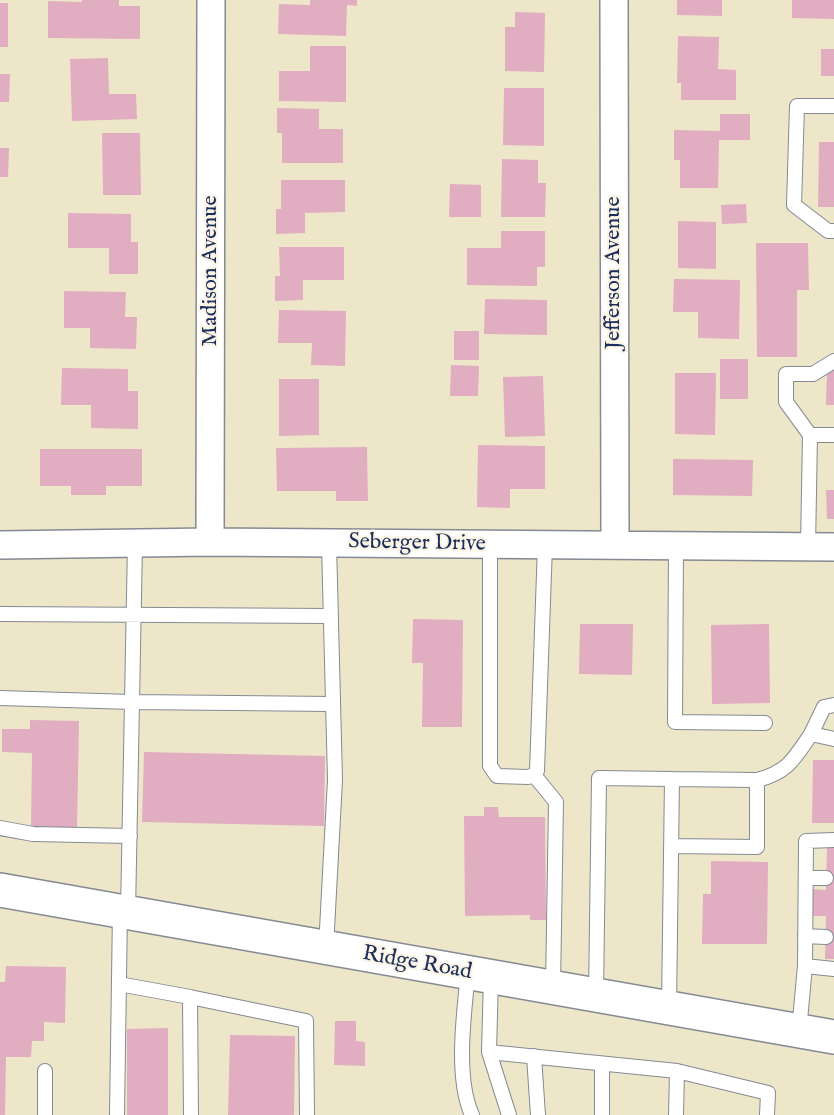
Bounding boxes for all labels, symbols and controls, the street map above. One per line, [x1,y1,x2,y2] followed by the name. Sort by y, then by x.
[198,195,224,347] street label: Madison Avenue
[601,196,627,350] street label: Jefferson Avenue
[348,530,486,558] street label: Seberger Drive
[360,941,474,987] street label: Ridge Road

